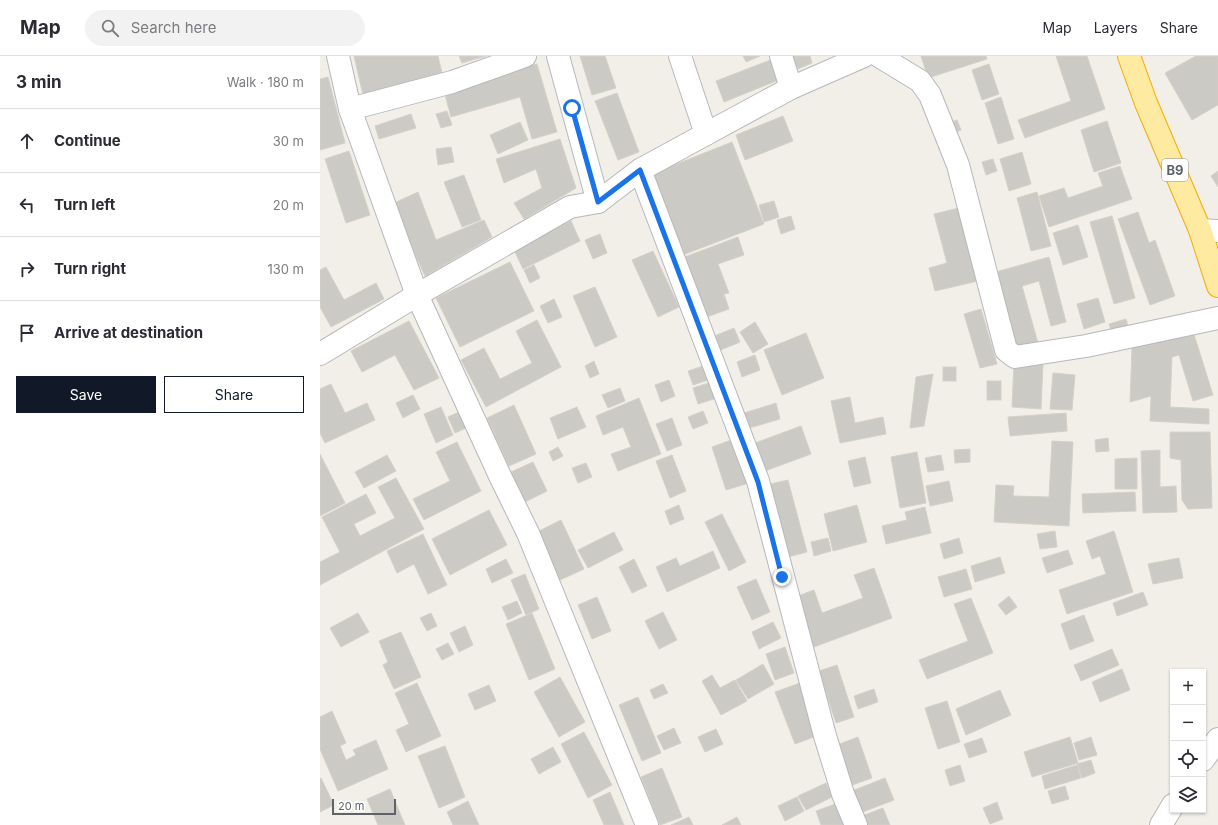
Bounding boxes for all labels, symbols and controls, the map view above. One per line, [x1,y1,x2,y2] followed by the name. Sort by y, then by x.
[85,10,365,46] search box
[20,16,61,39] text: Map
[99,17,121,39] icon: search
[131,18,216,37] text: Search here
[1043,19,1072,36] text: Map
[1094,19,1138,36] text: Layers
[1160,19,1198,36] text: Share
[16,72,62,92] text: 3 min
[227,74,304,90] text: Walk · 180 m
[563,99,581,117] route start
[16,130,38,152] icon: ahead
[54,131,121,150] text: Continue
[273,133,304,149] text: 30 m
[1162,159,1188,181] road number: B9
[16,194,38,216] icon: left
[54,195,115,214] text: Turn left
[273,197,304,213] text: 20 m
[16,258,38,280] icon: right
[54,259,126,278] text: Turn right
[267,261,304,277] text: 130 m
[16,322,38,344] icon: arrive
[54,323,203,342] text: Arrive at destination
[16,376,156,413] button: Save
[164,376,304,413] button: Share
[773,568,791,586] route end
[1170,669,1206,813] map controls
[1170,669,1206,705] button: +
[1170,705,1206,741] button: −
[1170,741,1206,777] button: locate
[1170,777,1206,813] button: layers
[332,797,396,816] scale bar
[338,799,364,813] text: 20 m

